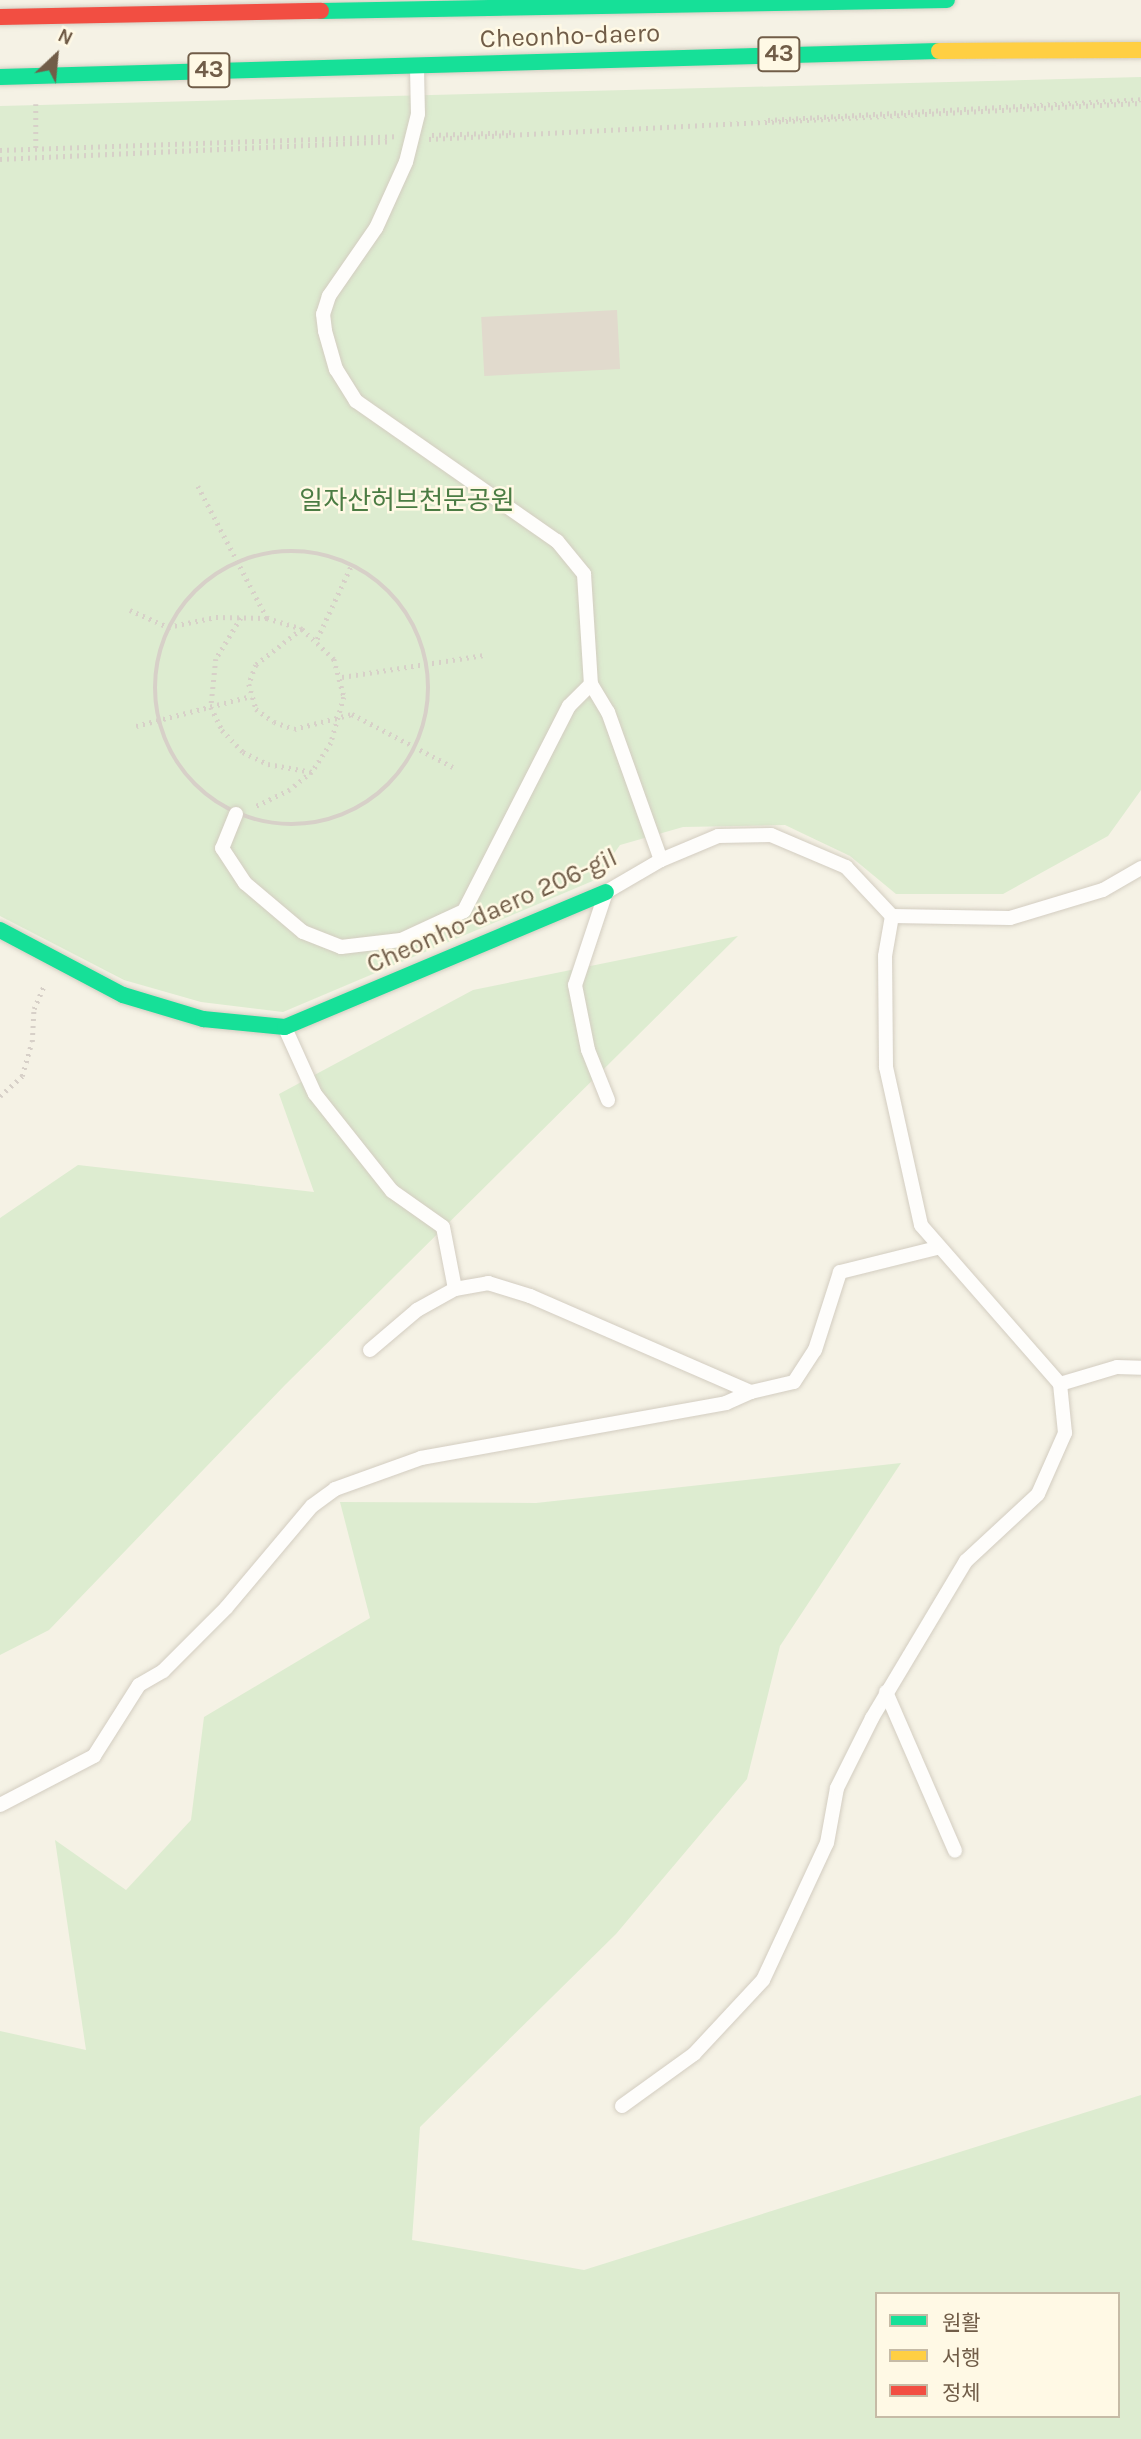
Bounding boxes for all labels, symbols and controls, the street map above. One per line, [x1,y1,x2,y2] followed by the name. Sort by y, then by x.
[479,17,661,55] street label: Cheonho-daero
[21,21,91,91] north arrow
[54,24,76,50] text: N
[756,34,802,74] road number: 43
[186,50,232,90] road number: 43
[299,485,515,517] park label: 일자산허브천문공원
[362,842,622,980] street label: Cheonho-daero 206-gil
[875,2292,1120,2418] legend
[942,2311,981,2335] text: 원활
[942,2346,981,2370] text: 서행
[942,2381,981,2405] text: 정체

